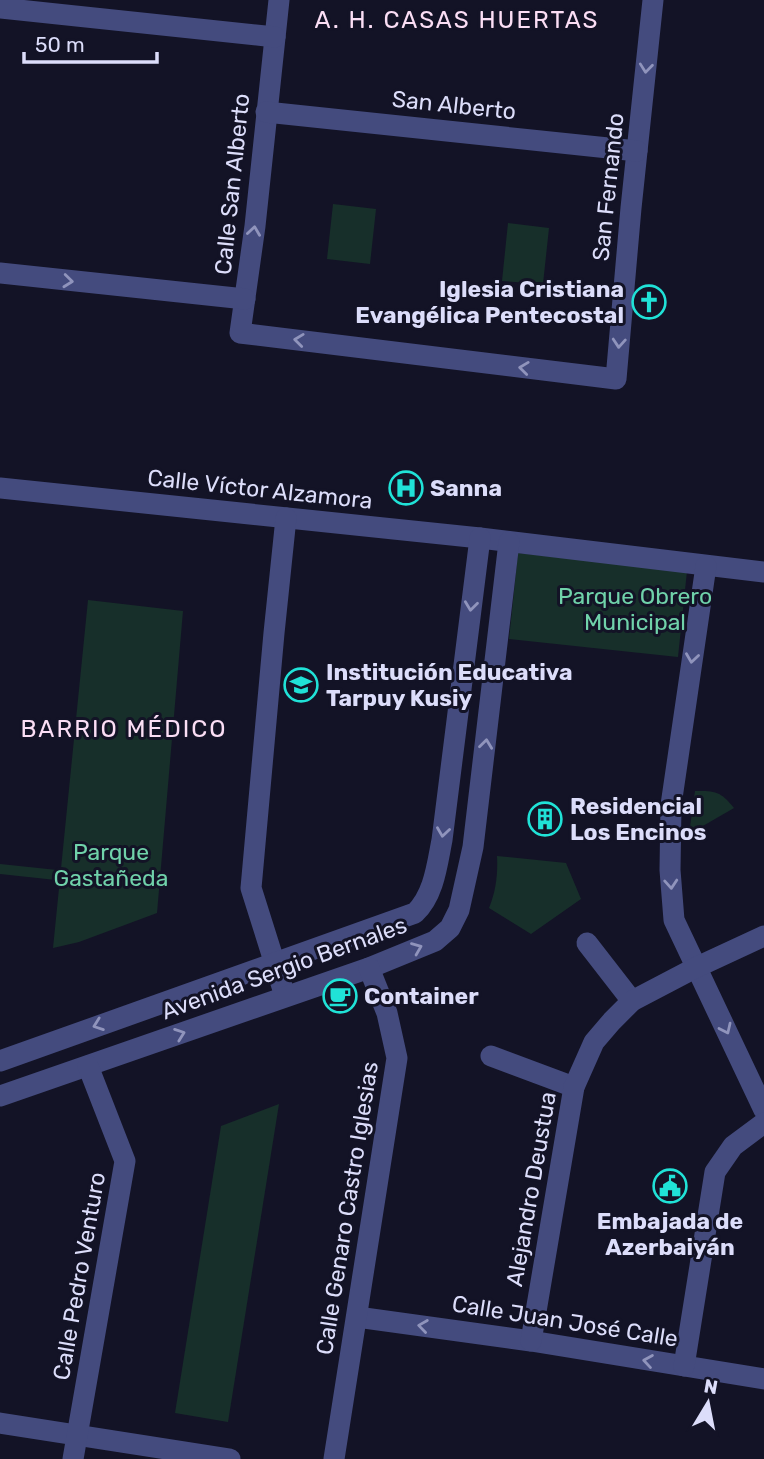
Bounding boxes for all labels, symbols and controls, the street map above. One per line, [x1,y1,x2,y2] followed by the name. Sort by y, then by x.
[315,6,599,34] district label: A. H. CASAS HUERTAS
[24,21,158,65] scale bar
[35,32,85,57] text: 50 m
[639,63,654,74] one-way arrow
[391,85,517,125] street label: San Alberto
[209,92,255,276] street label: Calle San Alberto
[586,112,630,262] street label: San Fernando
[246,225,261,237] one-way arrow
[62,273,74,288] one-way arrow
[355,275,624,329] place label: Iglesia Cristiana Evangélica Pentecostal
[630,283,668,321] church icon: Iglesia Cristiana Evangélica Pentecostal
[293,333,304,348] one-way arrow
[612,338,627,349] one-way arrow
[519,361,530,376] one-way arrow
[146,463,374,515] street label: Calle Víctor Alzamora
[387,469,425,507] hospital icon: Sanna
[430,474,502,502] place label: Sanna
[558,582,712,636] park label: Parque Obrero Municipal
[464,600,479,612] one-way arrow
[685,652,700,664] one-way arrow
[326,658,573,712] place label: Institución Educativa Tarpuy Kusiy
[282,666,320,704] school or university icon: Institución Educativa Tarpuy Kusiy
[21,715,227,743] district label: BARRIO MÉDICO
[478,738,493,750] one-way arrow
[570,792,707,846] place label: Residencial Los Encinos
[526,800,564,838] building icon: Residencial Los Encinos
[436,826,451,838] one-way arrow
[54,838,168,892] park label: Parque Gastañeda
[663,878,678,889] one-way arrow
[157,911,411,1025] street label: Avenida Sergio Bernales
[411,943,423,957] one-way arrow
[321,977,359,1015] cafe icon: Container
[364,982,479,1010] place label: Container
[93,1017,105,1031] one-way arrow
[718,1022,732,1034] one-way arrow
[174,1028,186,1042] one-way arrow
[310,1059,384,1357] street label: Calle Genaro Castro Iglesias
[500,1089,562,1289] street label: Alejandro Deustua
[651,1167,689,1205] public building icon: Embajada de Azerbaiyán
[47,1170,111,1382] street label: Calle Pedro Venturo
[597,1207,743,1261] place label: Embajada de Azerbaiyán
[450,1289,680,1353] street label: Calle Juan José Calle
[418,1319,429,1334] one-way arrow
[642,1354,654,1369] one-way arrow
[673,1368,743,1438] north arrow
[702,1374,720,1399] text: N

